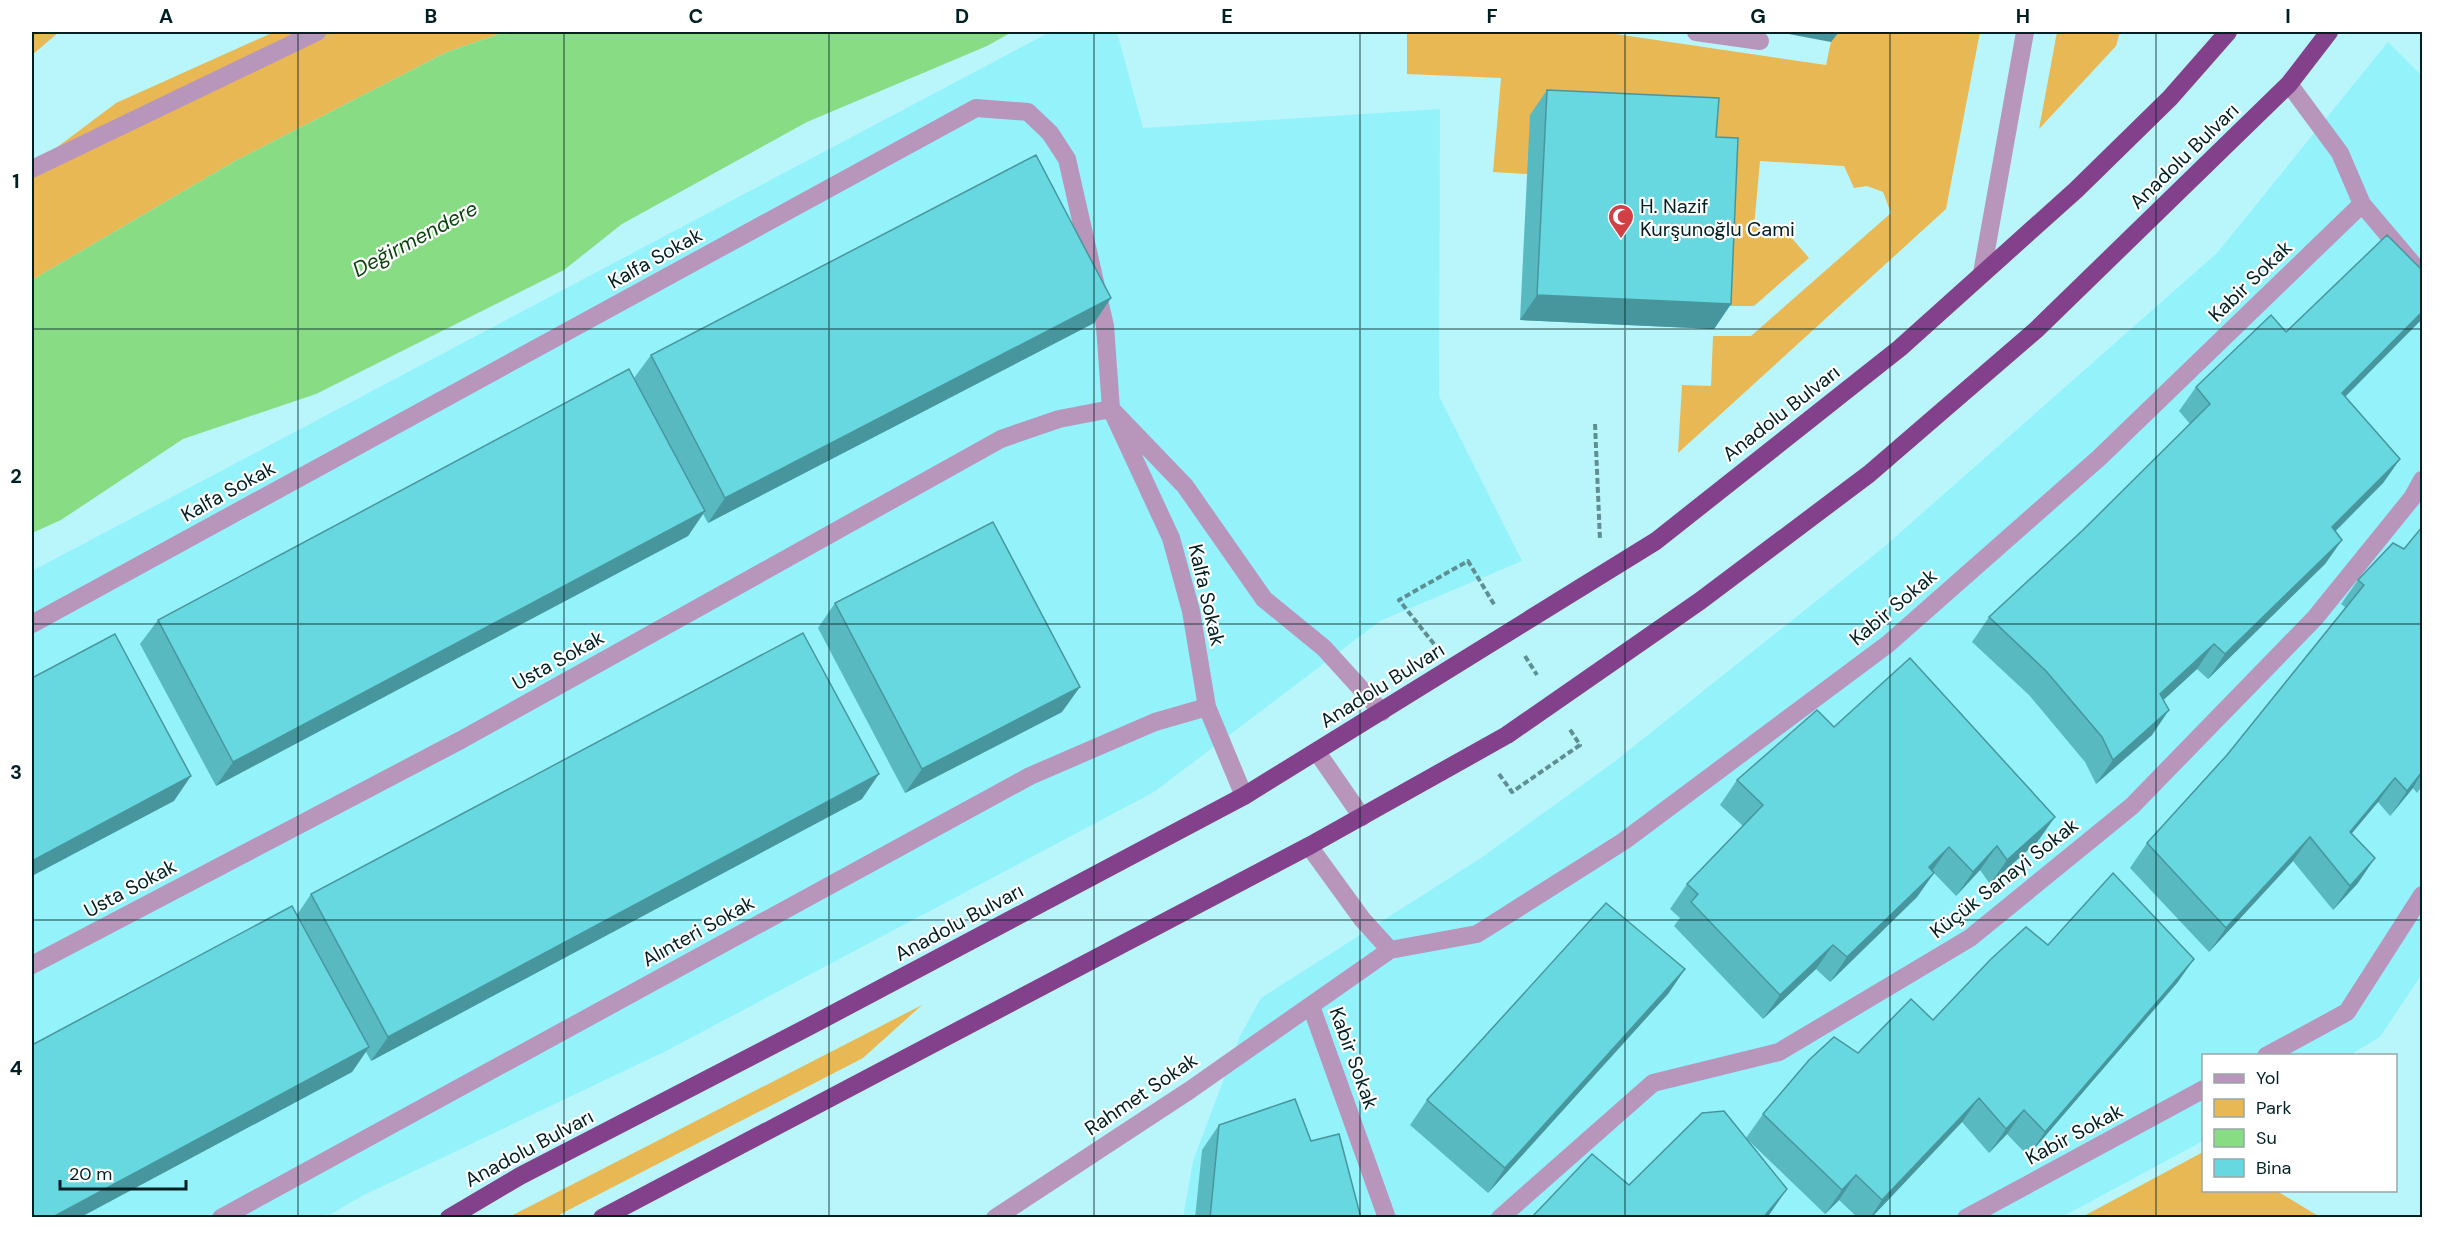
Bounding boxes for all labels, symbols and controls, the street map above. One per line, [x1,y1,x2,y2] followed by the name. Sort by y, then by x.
[159,3,173,29] text: A
[425,3,437,29] text: B
[689,3,703,29] text: C
[955,3,969,29] text: D
[1221,3,1233,29] text: E
[1486,3,1498,29] text: F
[1750,3,1766,29] text: G
[2016,3,2030,29] text: H
[2285,3,2291,29] text: I
[2124,97,2244,215] street label: Anadolu Bulvarı
[12,168,20,194] text: 1
[1640,193,1795,242] place label: H. Nazif Kurşunoğlu Cami
[348,194,483,284] water label: Değirmendere
[1606,202,1636,240] mosque icon: H. Nazif Kurşunoğlu Cami
[603,222,707,294] street label: Kalfa Sokak
[2203,235,2297,327] street label: Kabir Sokak
[1717,359,1845,467] street label: Anadolu Bulvarı
[176,455,280,527] street label: Kalfa Sokak
[10,463,22,489] text: 2
[1183,542,1231,648] street label: Kalfa Sokak
[1844,563,1942,651] street label: Kabir Sokak
[507,624,609,696] street label: Usta Sokak
[1315,636,1449,734] street label: Anadolu Bulvarı
[10,759,22,785] text: 3
[1925,812,2083,944] street label: Küçük Sanayi Sokak
[79,853,181,923] street label: Usta Sokak
[890,877,1028,967] street label: Anadolu Bulvarı
[637,889,759,973] street label: Alınteri Sokak
[1324,1003,1384,1113] street label: Kabir Sokak
[1080,1047,1202,1141] street label: Rahmet Sokak
[2202,1054,2397,1192] legend
[10,1055,23,1081] text: 4
[2256,1066,2280,1090] text: Yol
[2256,1096,2292,1120] text: Park
[2021,1098,2127,1170] street label: Kabir Sokak
[460,1103,598,1193] street label: Anadolu Bulvarı
[2256,1126,2277,1150] text: Su
[60,1153,186,1191] scale bar
[2256,1156,2291,1180] text: Bina
[69,1162,112,1186] text: 20 m

